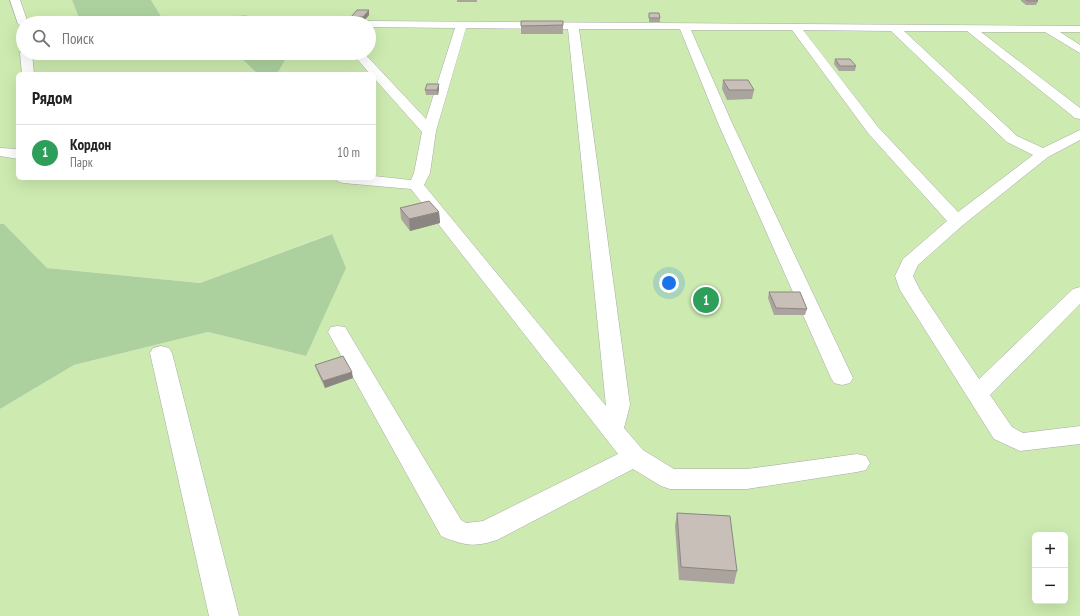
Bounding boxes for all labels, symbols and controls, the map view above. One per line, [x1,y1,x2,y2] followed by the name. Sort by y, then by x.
[16,16,376,60] search box
[30,27,52,49] icon: search
[62,29,94,48] text: Поиск
[32,87,72,109] text: Рядом
[70,135,111,154] text: Кордон
[42,144,48,161] text: 1
[337,144,360,161] text: 10 m
[70,154,93,171] text: Парк
[659,273,679,293] your location
[693,285,719,315] pin: 1
[1032,532,1068,604] map controls
[1032,532,1068,568] button: +
[1032,568,1068,604] button: −

